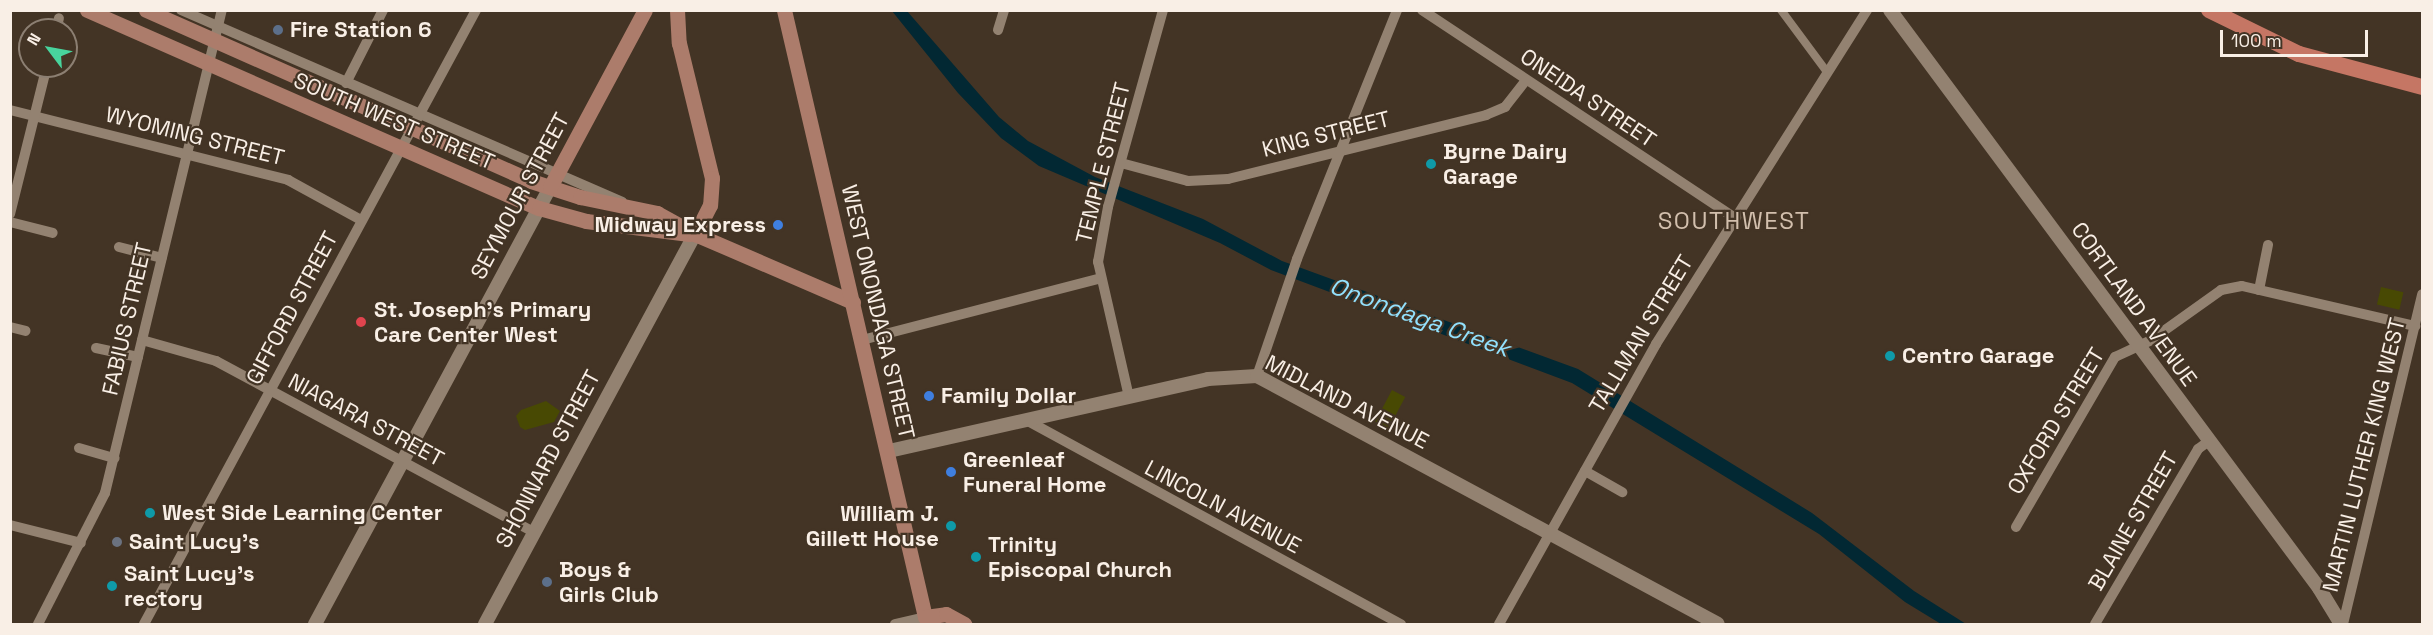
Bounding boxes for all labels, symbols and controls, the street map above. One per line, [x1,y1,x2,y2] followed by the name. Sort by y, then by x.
[290,17,432,43] place label: Fire Station 6
[18,18,78,78] north arrow
[2223,18,2372,56] scale bar
[271,23,285,37] marker: Fire Station 6
[22,29,46,49] text: N
[2231,29,2282,52] text: 100 m
[1515,43,1661,153] street label: ONEIDA STREET
[289,67,499,175] street label: SOUTH WEST STREET
[1070,80,1136,246] street label: TEMPLE STREET
[103,101,287,171] street label: WYOMING STREET
[1259,105,1393,163] street label: KING STREET
[465,108,575,284] street label: SEYMOUR STREET
[1443,138,1567,190] place label: Byrne Dairy Garage
[1424,157,1438,171] marker: Byrne Dairy Garage
[836,182,920,442] street label: WEST ONONDAGA STREET
[1658,207,1810,235] district label: SOUTHWEST
[595,212,766,238] place label: Midway Express
[2066,217,2202,391] street label: CORTLAND AVENUE
[771,218,785,232] marker: Midway Express
[241,227,343,389] street label: GIFFORD STREET
[97,240,157,398] street label: FABIUS STREET
[1583,250,1699,418] street label: TALLMAN STREET
[1326,271,1514,363] water label: Onondaga Creek
[374,296,592,348] place label: St. Joseph's Primary Care Center West
[352,313,370,331] marker: St. Joseph's Primary Care Center West
[2317,315,2411,595] street label: MARTIN LUTHER KING WEST
[1902,343,2054,369] place label: Centro Garage
[2002,343,2110,499] street label: OXFORD STREET
[1261,349,1433,455] street label: MIDLAND AVENUE
[1883,349,1897,363] marker: Centro Garage
[490,366,606,552] street label: SHONNARD STREET
[284,368,448,472] street label: NIAGARA STREET
[941,383,1076,409] place label: Family Dollar
[922,389,936,403] marker: Family Dollar
[963,446,1107,498] place label: Greenleaf Funeral Home
[2083,447,2183,595] street label: BLAINE STREET
[1140,455,1306,559] street label: LINCOLN AVENUE
[944,465,958,479] marker: Greenleaf Funeral Home
[162,500,443,526] place label: West Side Learning Center
[806,500,939,552] place label: William J. Gillett House
[143,506,157,520] marker: West Side Learning Center
[944,519,958,533] marker: William J. Gillett House
[129,529,259,555] place label: Saint Lucy's
[988,531,1172,582] place label: Trinity Episcopal Church
[110,535,124,549] marker: Saint Lucy's
[969,550,983,564] marker: Trinity Episcopal Church
[559,556,659,608] place label: Boys & Girls Club
[124,560,254,612] place label: Saint Lucy's rectory
[540,575,554,589] marker: Boys & Girls Club
[105,579,119,593] marker: Saint Lucy's rectory

